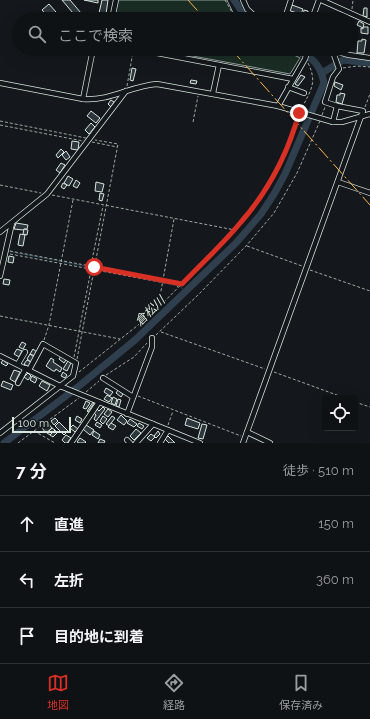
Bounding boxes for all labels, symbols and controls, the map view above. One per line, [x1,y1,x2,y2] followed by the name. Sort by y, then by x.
[12,12,358,56] search box
[26,23,48,45] icon: search
[58,27,133,45] text: ここで検索
[290,104,308,122] route end
[85,258,103,276] route start
[132,292,169,329] water label: 倉松川
[322,395,358,431] map controls
[322,395,358,431] button: locate
[12,415,71,434] scale bar
[18,417,49,430] text: 100 m
[16,461,47,481] text: 7 分
[283,463,354,478] text: 徒歩 · 510 m
[16,513,38,535] icon: ahead
[54,516,84,534] text: 直進
[318,516,354,531] text: 150 m
[16,569,38,591] icon: left
[54,572,84,590] text: 左折
[316,572,354,587] text: 360 m
[16,625,38,647] icon: arrive
[54,628,144,646] text: 目的地に到着
[47,672,69,712] tab: 地図
[163,672,185,712] tab: 経路
[279,672,323,712] tab: 保存済み

